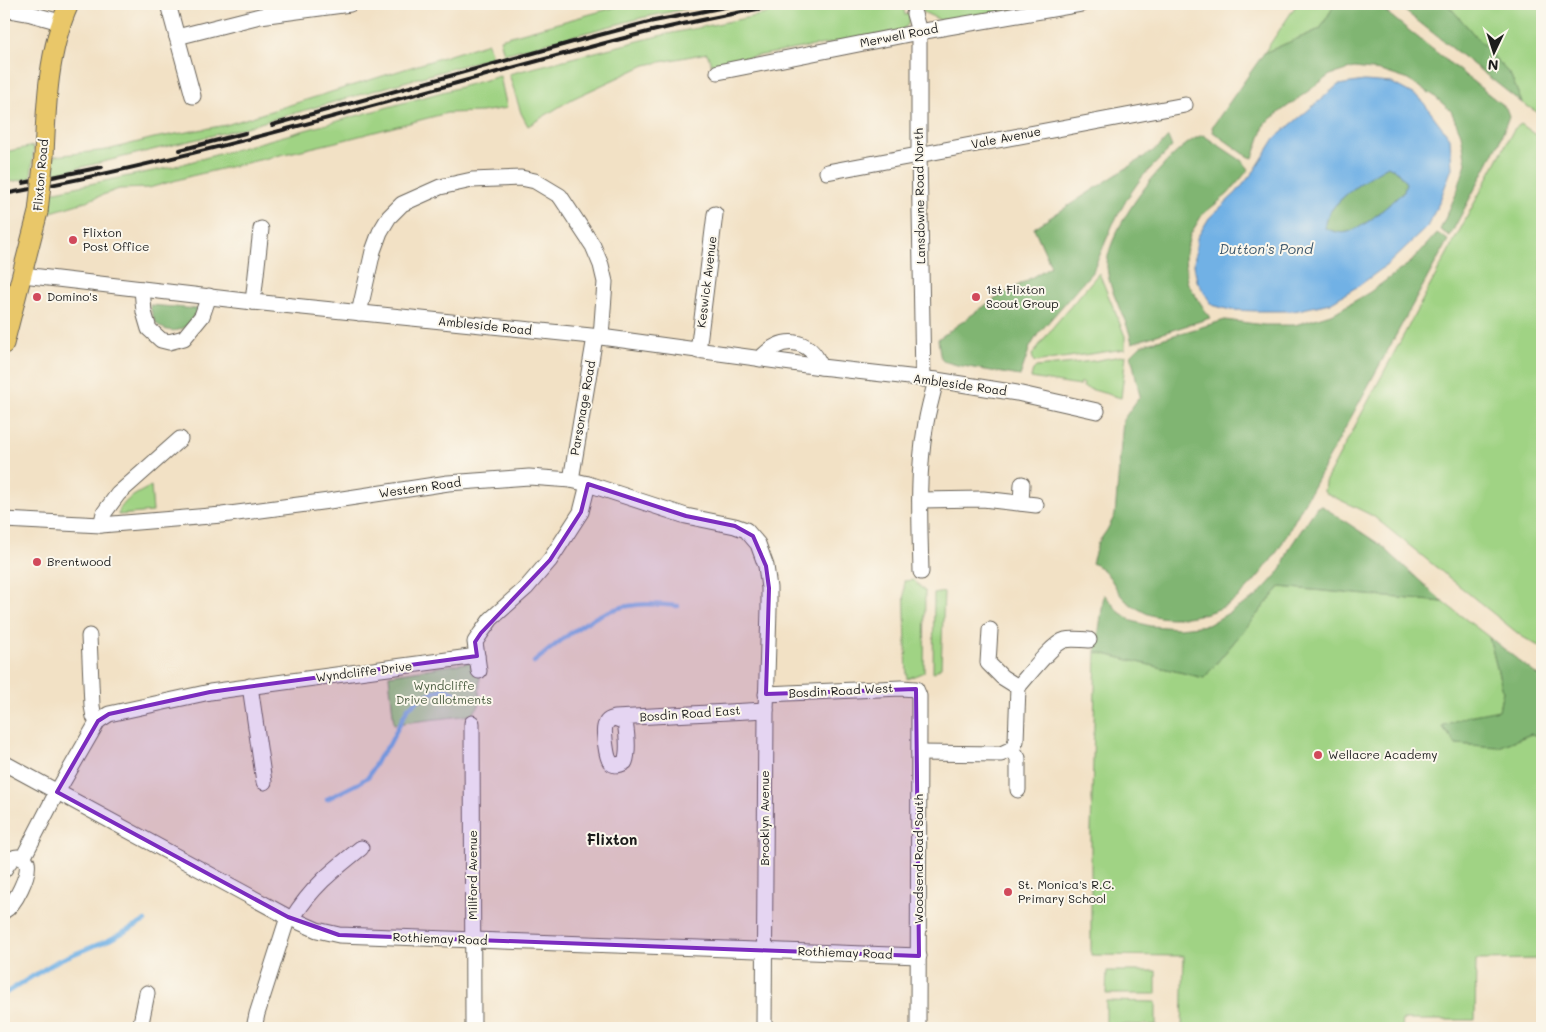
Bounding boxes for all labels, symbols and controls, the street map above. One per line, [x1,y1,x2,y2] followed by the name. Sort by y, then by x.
[858,20,940,50] street label: Merwell Road
[1468,28,1518,78] north arrow
[1487,56,1499,75] text: N
[969,122,1042,152] street label: Vale Avenue
[910,128,928,264] street label: Lansdowne Road North
[29,138,51,212] street label: Flixton Road
[83,224,149,254] place label: Flixton Post Office
[67,234,79,246] marker: Flixton Post Office
[692,235,720,329] street label: Keswick Avenue
[1219,239,1314,258] water label: Dutton's Pond
[986,281,1059,311] place label: 1st Flixton Scout Group
[47,288,98,304] place label: Domino's
[31,291,43,303] marker: Domino's
[970,291,982,303] marker: 1st Flixton Scout Group
[437,312,533,338] street label: Ambleside Road
[566,359,598,457] street label: Parsonage Road
[912,370,1008,399] street label: Ambleside Road
[378,473,462,501] street label: Western Road
[47,553,111,569] place label: Brentwood
[31,556,43,568] marker: Brentwood
[315,657,413,685] street label: Wyndcliffe Drive
[396,677,492,707] park label: Wyndcliffe Drive allotments
[788,679,894,701] street label: Bosdin Road West
[639,701,741,725] street label: Bosdin Road East
[1328,746,1438,762] place label: Wellacre Academy
[1312,749,1324,761] marker: Wellacre Academy
[756,770,772,866] street label: Brooklyn Avenue
[910,794,926,924] street label: Woodsend Road South
[586,829,638,849] district label: Flixton
[464,830,480,920] street label: Millford Avenue
[1018,876,1115,906] place label: St. Monica's R.C. Primary School
[1002,886,1014,898] marker: St. Monica's R.C. Primary School
[392,928,488,948] street label: Rothiemay Road
[797,942,893,962] street label: Rothiemay Road

